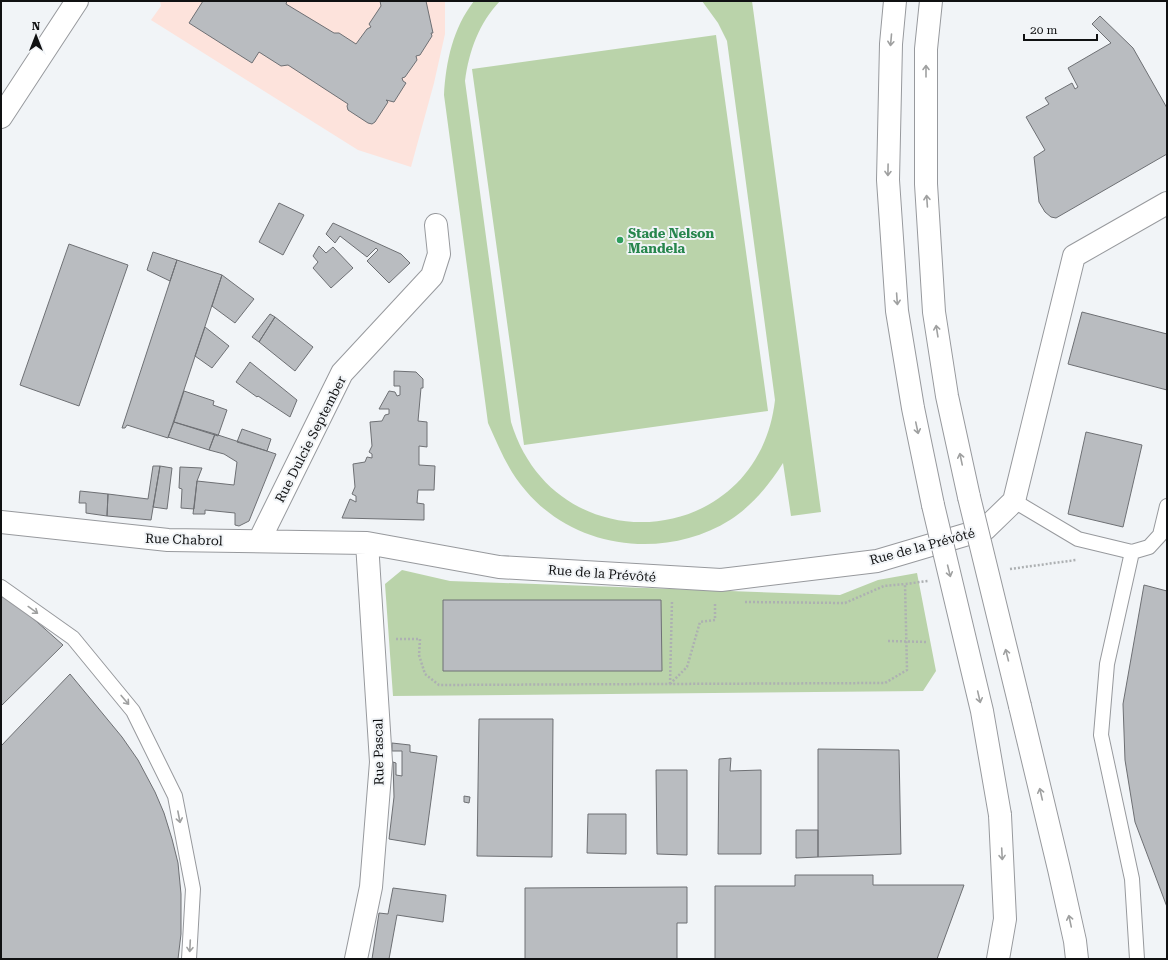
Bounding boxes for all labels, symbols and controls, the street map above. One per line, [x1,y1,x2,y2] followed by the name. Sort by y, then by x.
[16,16,56,56] north arrow
[1024,16,1097,42] scale bar
[32,20,41,33] text: N
[1030,23,1057,37] text: 20 m
[888,33,895,46] one-way arrow
[922,65,930,78] one-way arrow
[884,163,892,176] one-way arrow
[923,195,930,208] one-way arrow
[628,226,715,256] place label: Stade Nelson Mandela
[615,235,625,245] marker: Stade Nelson Mandela
[893,292,900,305] one-way arrow
[933,325,941,338] one-way arrow
[272,373,349,505] street label: Rue Dulcie September
[914,421,922,434] one-way arrow
[956,453,964,466] one-way arrow
[868,525,976,568] street label: Rue de la Prévôté
[145,531,223,548] street label: Rue Chabrol
[547,562,656,585] street label: Rue de la Prévôté
[945,564,953,577] one-way arrow
[27,606,38,614] one-way arrow
[1003,648,1011,661] one-way arrow
[975,690,983,703] one-way arrow
[120,695,129,706] one-way arrow
[370,718,387,786] street label: Rue Pascal
[1037,788,1044,801] one-way arrow
[175,810,183,823] one-way arrow
[998,847,1006,860] one-way arrow
[1066,914,1074,927] one-way arrow
[187,939,194,952] one-way arrow

